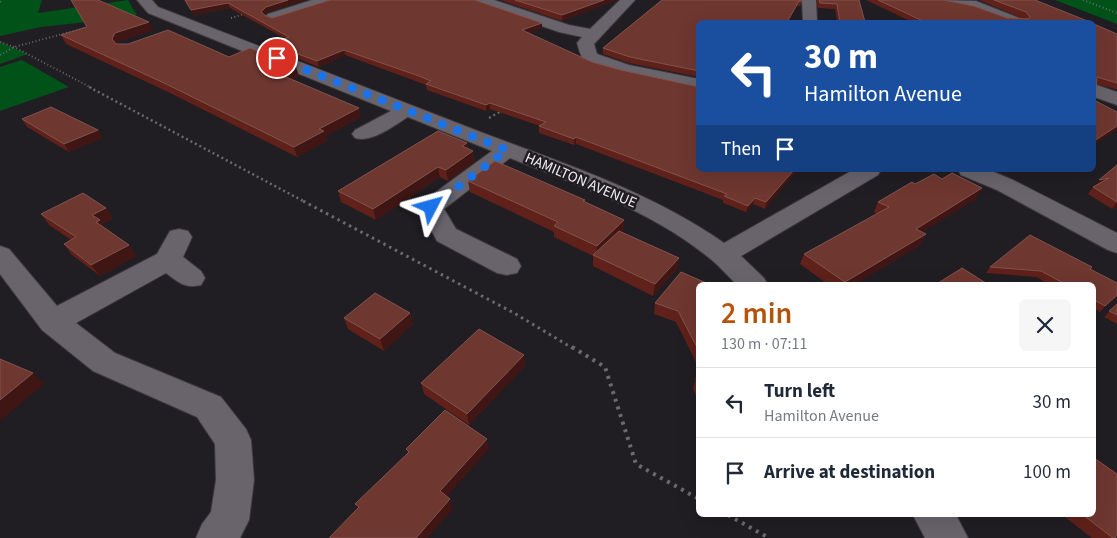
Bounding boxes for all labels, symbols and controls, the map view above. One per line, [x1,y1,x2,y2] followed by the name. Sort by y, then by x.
[804,32,878,82] text: 30 m
[256,37,298,79] pin
[721,40,786,105] icon: left
[263,44,291,72] icon: arrive
[804,78,962,110] text: Hamilton Avenue
[771,135,799,163] icon: arrive
[721,136,761,163] text: Then
[522,147,640,214] street label: HAMILTON AVENUE
[404,180,456,232] position arrow
[721,292,792,335] text: 2 min
[1019,299,1071,351] button: close
[721,333,808,355] text: 130 m · 07:11
[764,378,835,405] text: Turn left
[721,389,749,417] icon: left
[1033,389,1071,416] text: 30 m
[764,405,879,427] text: Hamilton Avenue
[721,459,749,487] icon: arrive
[764,459,935,486] text: Arrive at destination
[1023,459,1071,486] text: 100 m

